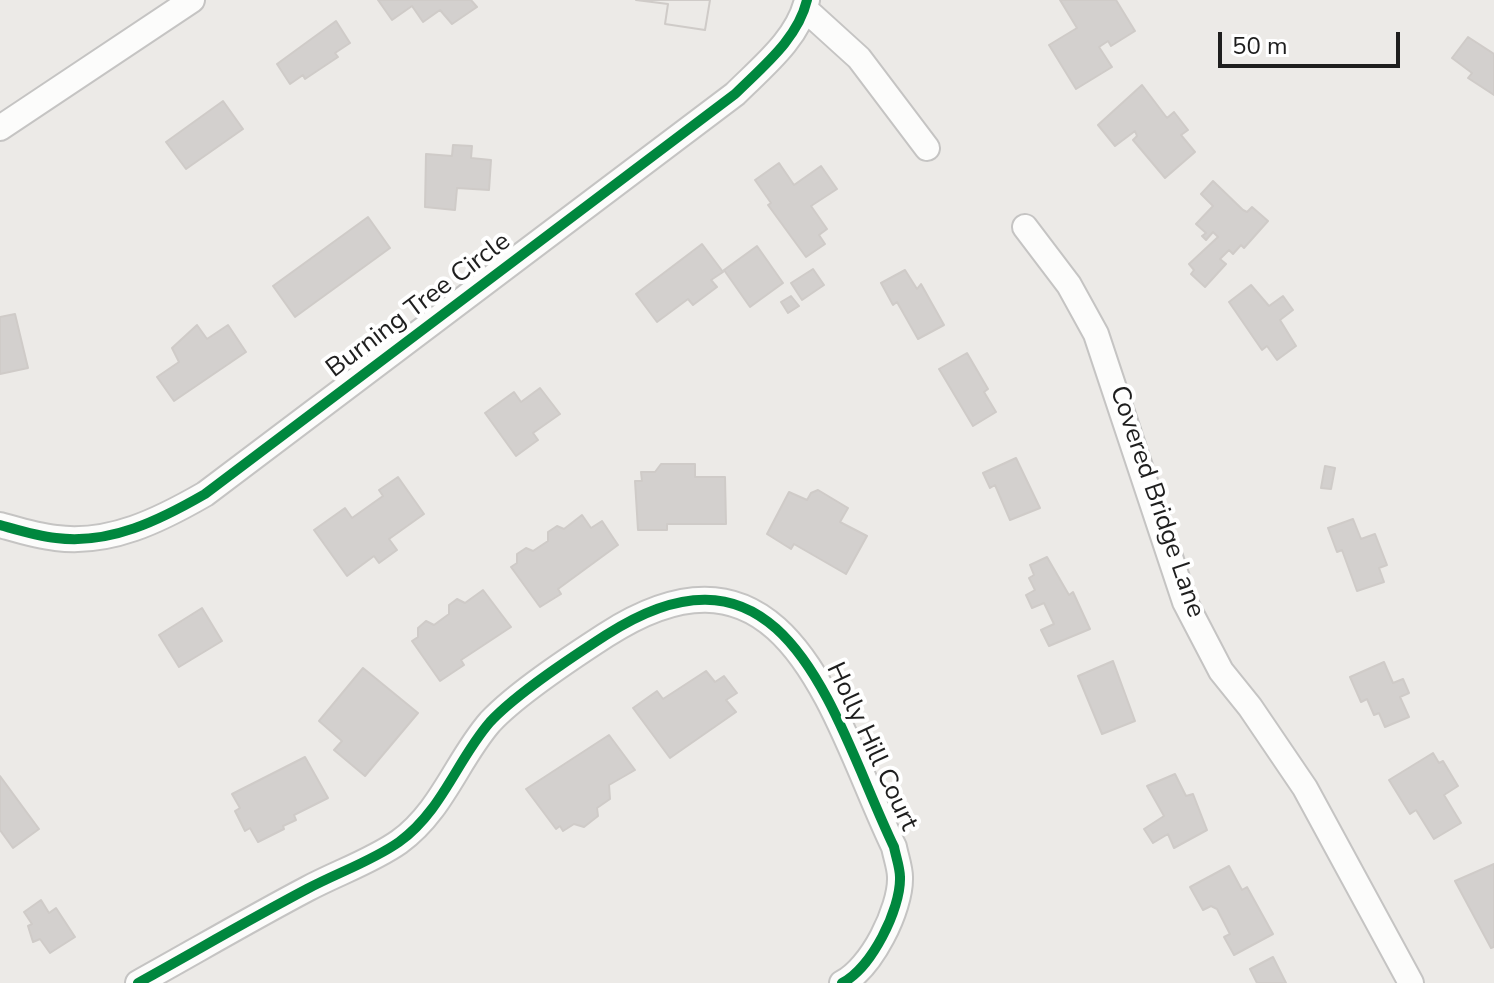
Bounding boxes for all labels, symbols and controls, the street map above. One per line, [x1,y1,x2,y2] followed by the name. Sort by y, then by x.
[1222,16,1404,66] scale bar
[1232,30,1288,62] text: 50 m
[321,227,517,385] street label: Burning Tree Circle
[1102,382,1210,622] street label: Covered Bridge Lane
[818,658,924,836] street label: Holly Hill Court

